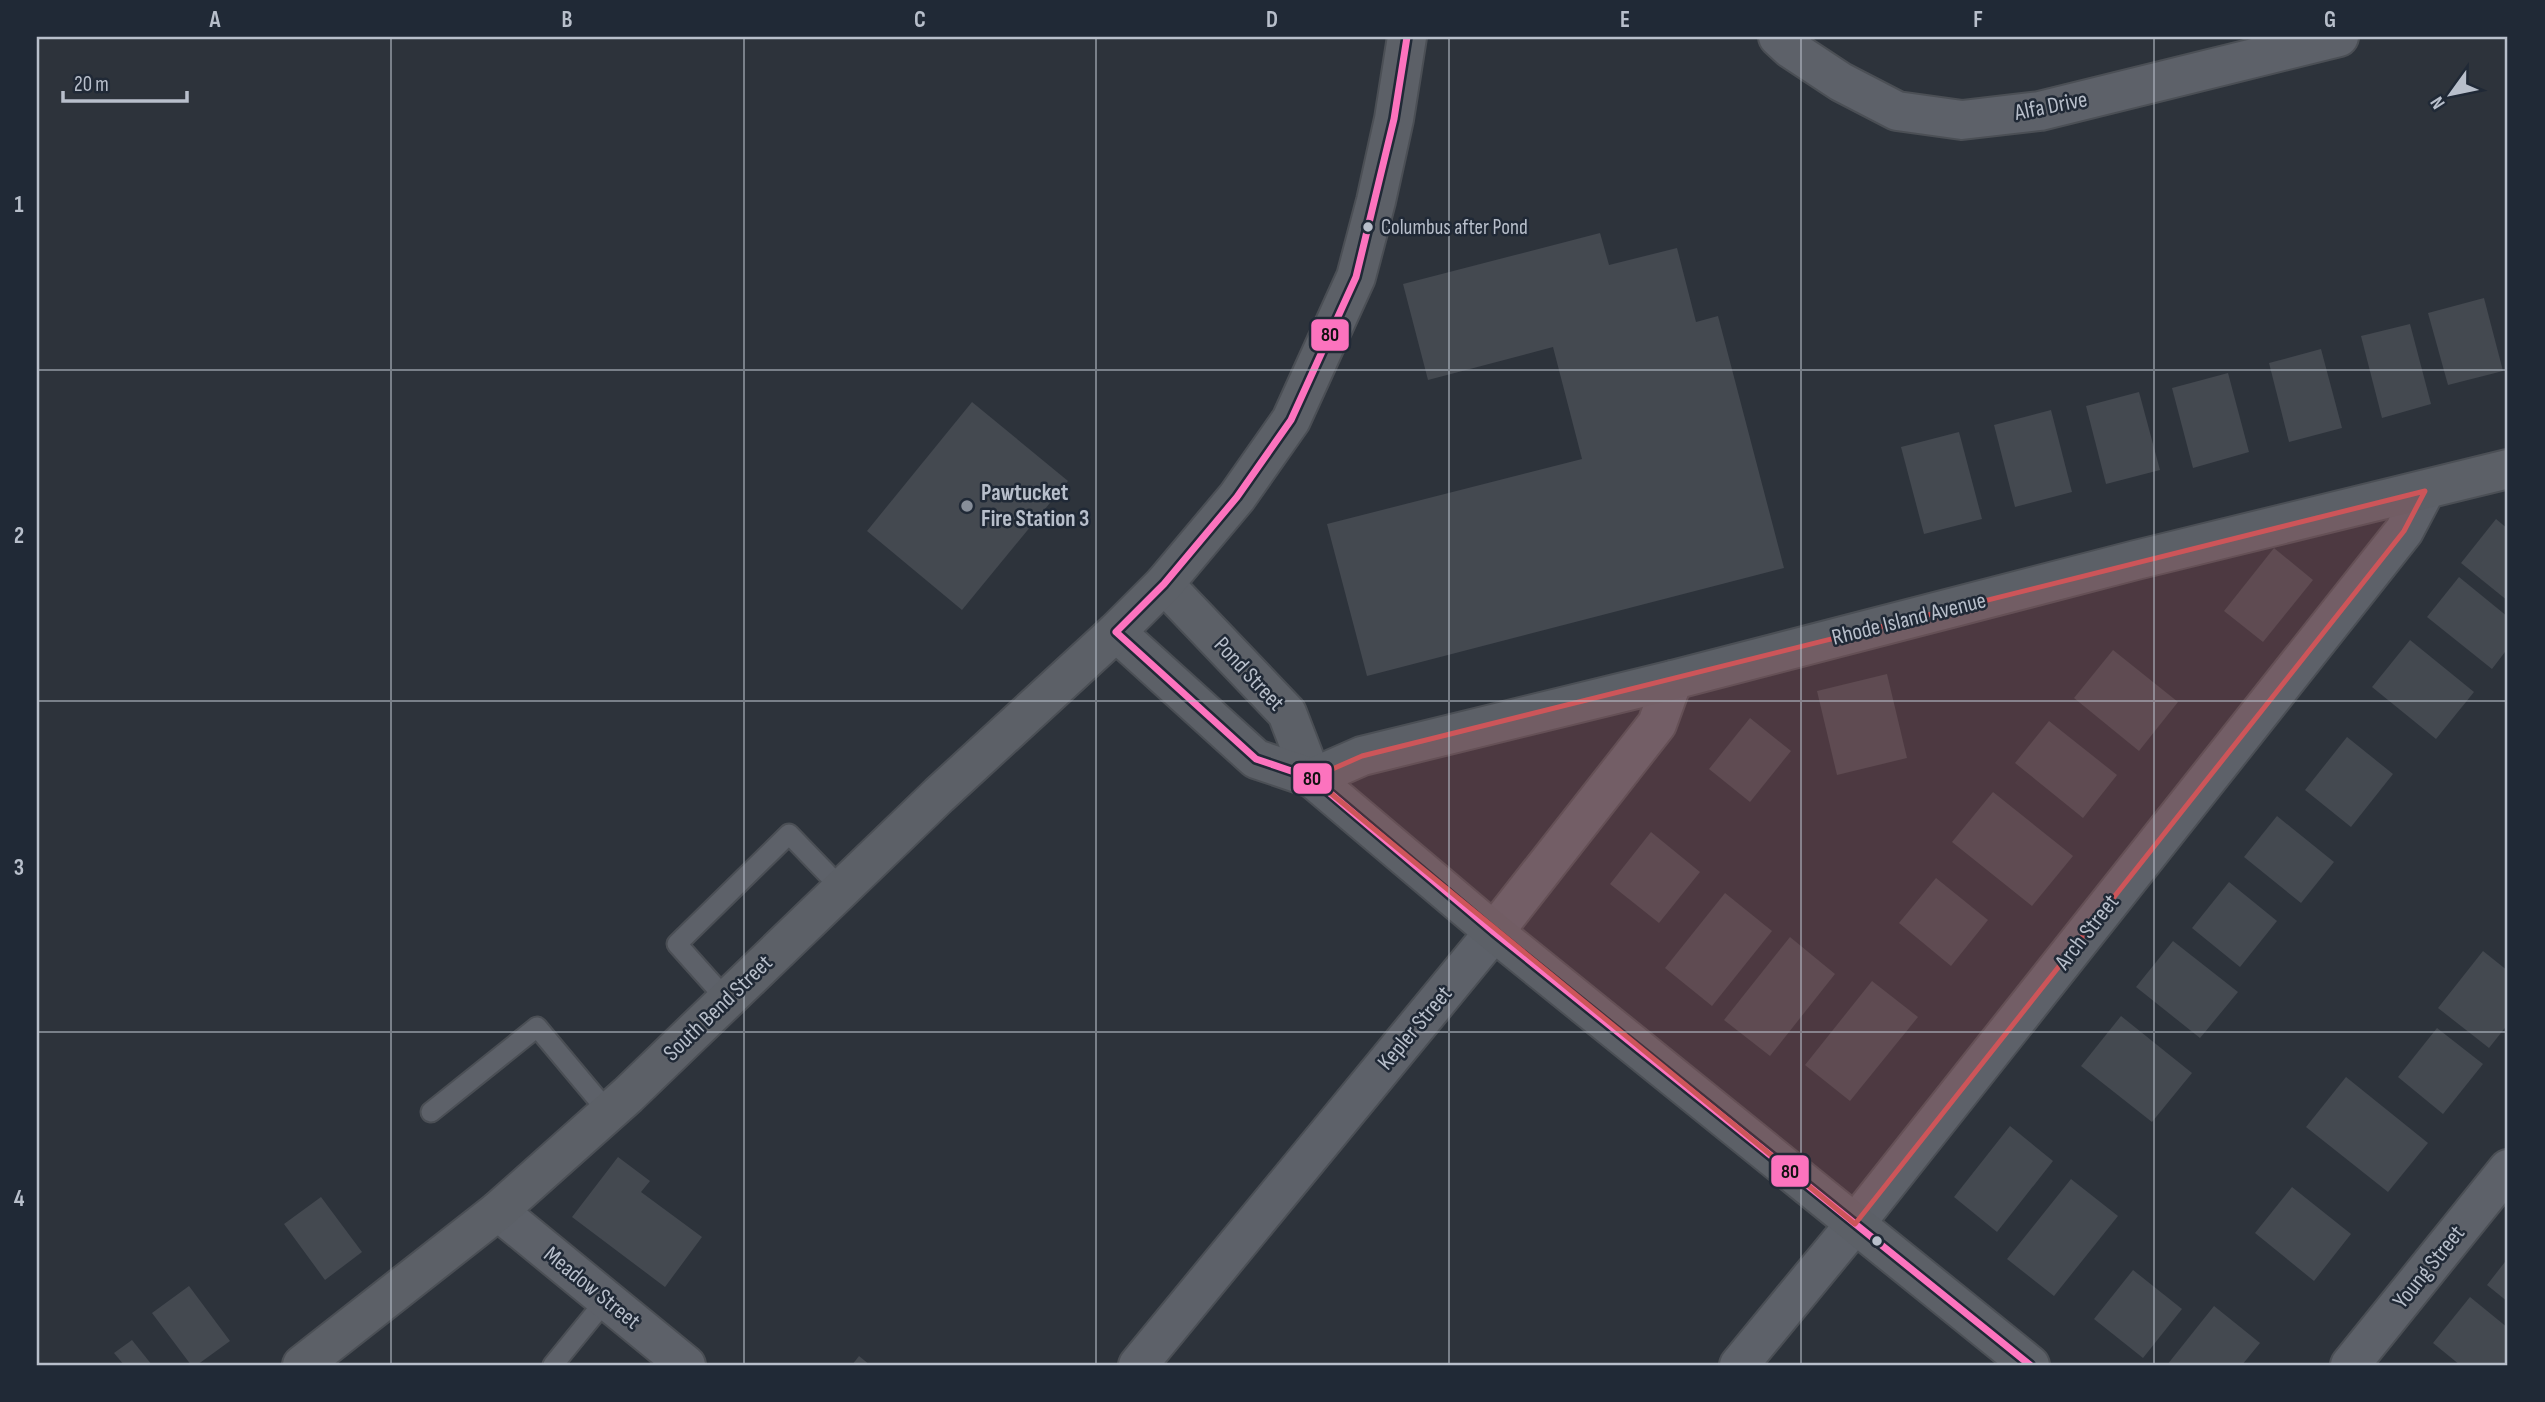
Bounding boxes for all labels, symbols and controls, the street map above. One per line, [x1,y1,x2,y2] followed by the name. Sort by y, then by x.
[209,6,222,34] text: A
[562,6,573,34] text: B
[914,6,926,34] text: C
[1266,6,1278,34] text: D
[1620,6,1630,34] text: E
[1973,6,1983,34] text: F
[2324,6,2336,34] text: G
[63,60,187,104] scale bar
[2416,60,2486,130] north arrow
[74,72,109,97] text: 20 m
[2011,85,2090,127] street label: Alfa Drive
[2426,92,2450,113] text: N
[14,191,24,219] text: 1
[1381,215,1528,240] place label: Columbus after Pond
[1361,220,1375,234] marker: Columbus after Pond
[1310,318,1350,352] line badge: 80
[1321,324,1339,347] text: 80
[981,479,1089,533] place label: Pawtucket Fire Station 3
[959,498,975,514] marker: Pawtucket Fire Station 3
[14,522,24,550] text: 2
[1829,586,1989,652] street label: Rhode Island Avenue
[1208,631,1290,717] street label: Pond Street
[1292,762,1333,795] line badge: 80
[1303,768,1321,791] text: 80
[14,854,24,882] text: 3
[2048,889,2125,976] street label: Arch Street
[658,949,778,1067] street label: South Bend Street
[1372,980,1458,1076] street label: Kepler Street
[1770,1154,1810,1188] line badge: 80
[1781,1161,1799,1184] text: 80
[14,1185,25,1213] text: 4
[2387,1220,2471,1314] street label: Young Street
[1870,1234,1884,1248] unlabelled marker
[538,1241,646,1335] street label: Meadow Street

